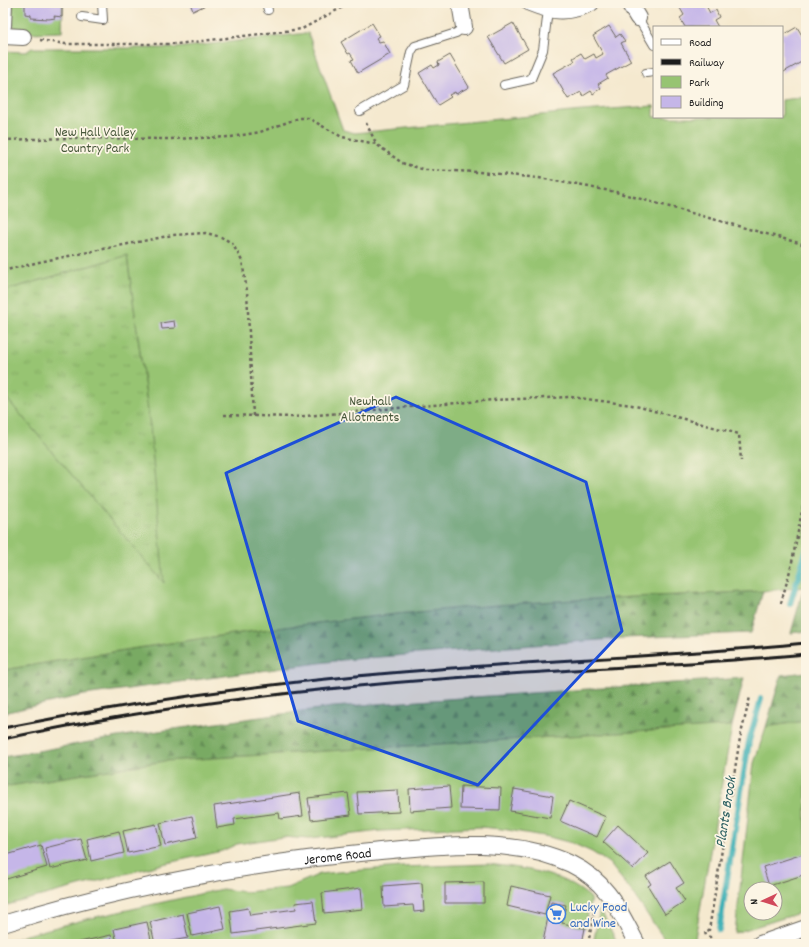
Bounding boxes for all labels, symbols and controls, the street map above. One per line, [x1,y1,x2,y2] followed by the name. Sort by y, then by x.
[653,26,783,118] legend
[689,35,711,52] text: Road
[689,55,725,72] text: Railway
[689,75,710,92] text: Park
[689,95,724,112] text: Building
[55,123,136,159] park label: New Hall Valley Country Park
[340,392,400,428] park label: Newhall Allotments
[710,773,744,849] water label: Plants Brook
[303,844,373,871] street label: Jerome Road
[743,881,783,921] north arrow
[570,898,627,934] place label: Lucky Food and Wine
[747,898,763,905] text: N
[545,903,567,925] supermarket icon: Lucky Food and Wine

